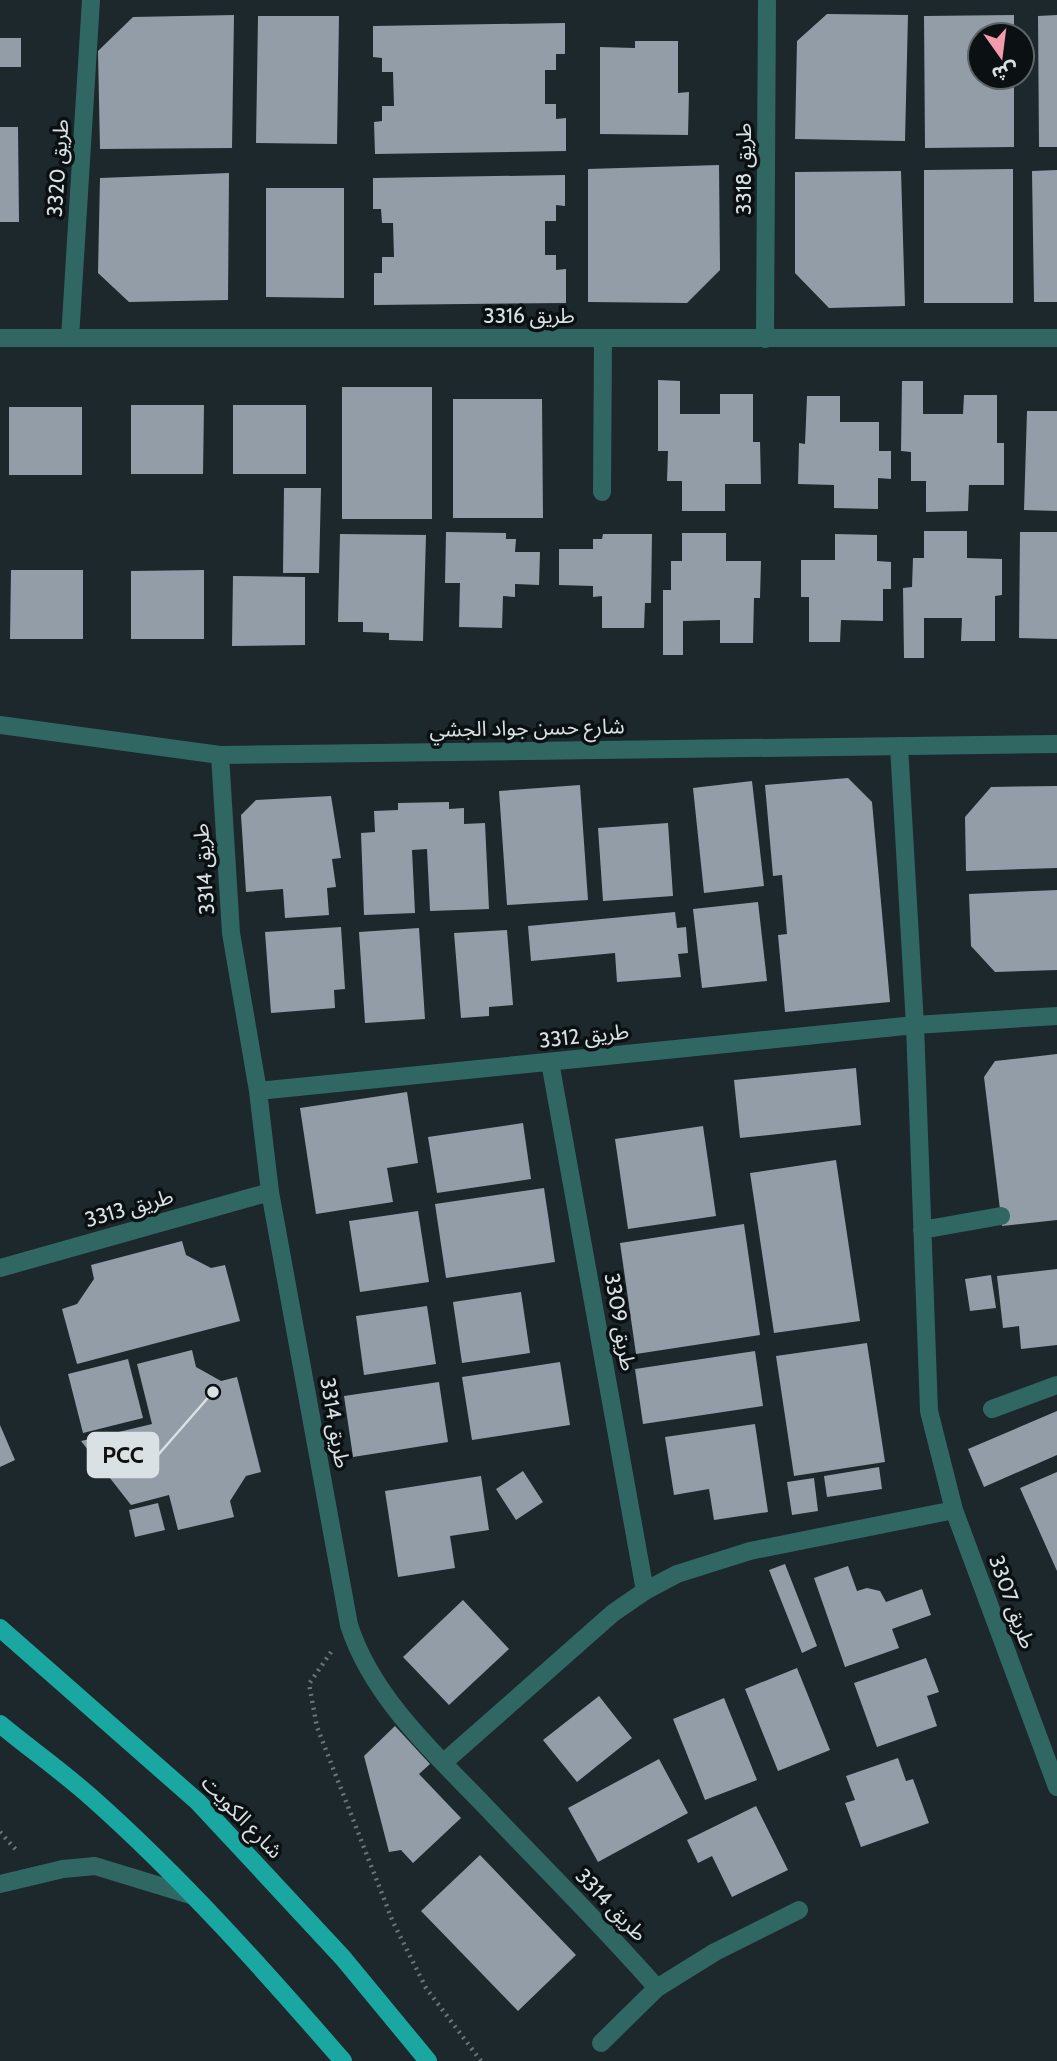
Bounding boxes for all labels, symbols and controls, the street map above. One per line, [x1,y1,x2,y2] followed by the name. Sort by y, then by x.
[966,21,1036,91] north arrow
[990,58,1020,86] text: ش
[42,118,74,218] street label: طريق 3320
[731,123,757,215] street label: طريق 3318
[483,303,575,329] street label: طريق 3316
[429,713,625,746] street label: شارع حسن جواد الجشي
[188,822,220,916] street label: طريق 3314
[538,1018,630,1054] street label: طريق 3312
[82,1183,176,1233] street label: طريق 3313
[599,1271,641,1373] street label: طريق 3309
[314,1376,356,1470] street label: طريق 3314
[88,1433,158,1477] callout: PCC
[102,1441,144,1469] text: PCC
[983,1552,1041,1652] street label: طريق 3307
[194,1770,288,1866] street label: شارع الكويت
[570,1863,652,1947] street label: طريق 3314

